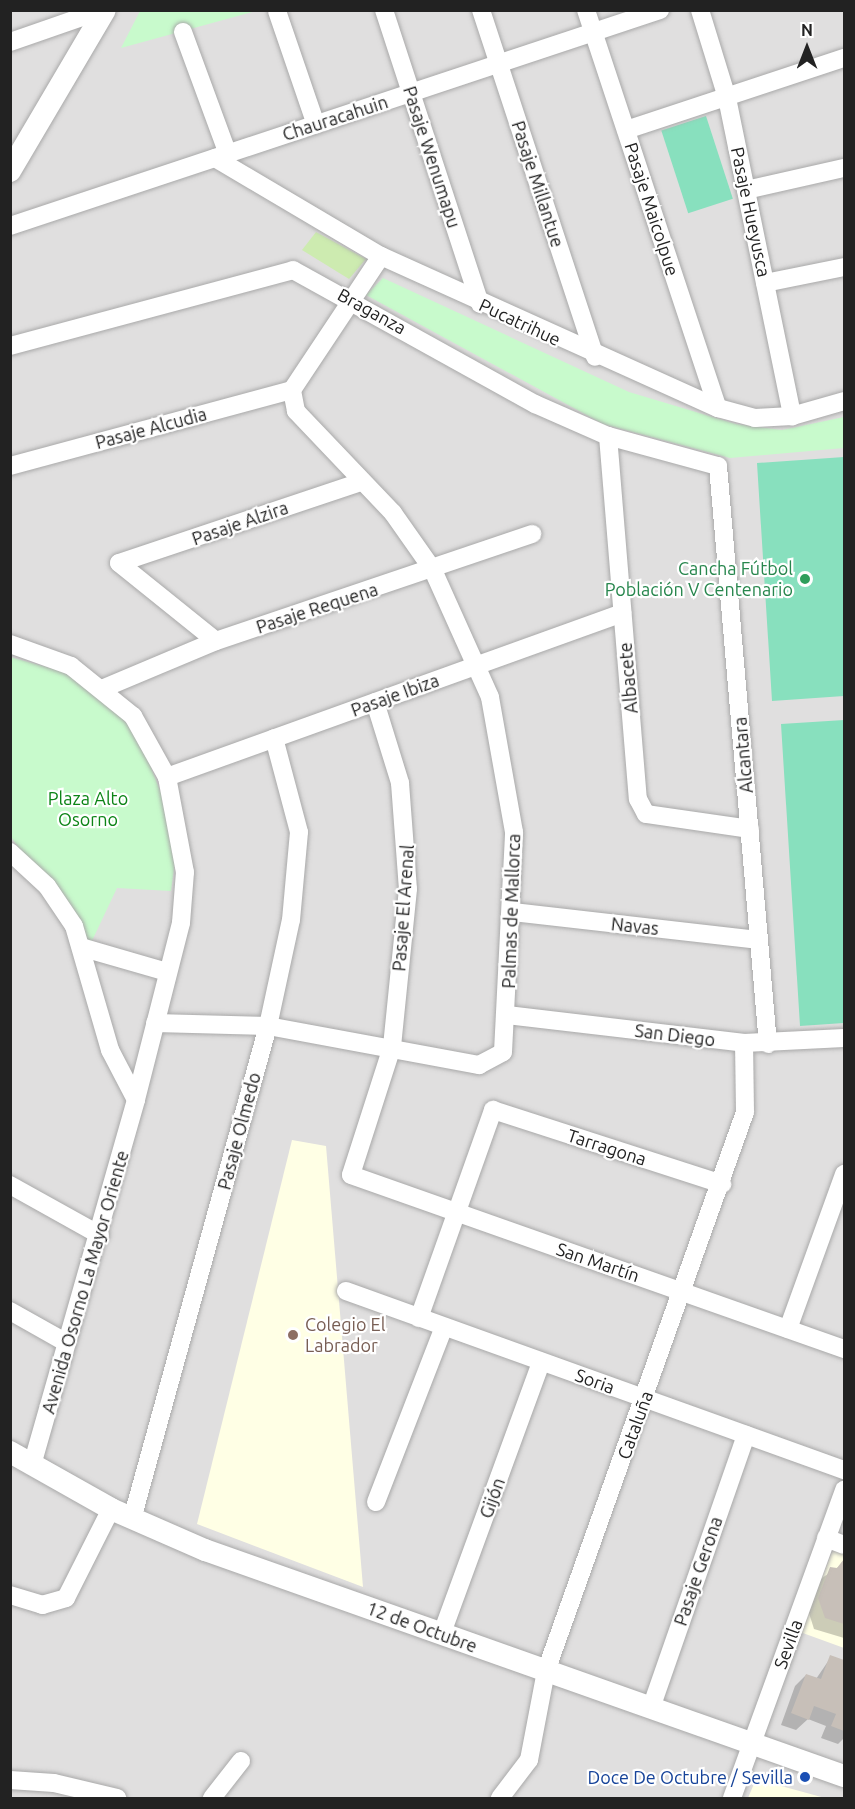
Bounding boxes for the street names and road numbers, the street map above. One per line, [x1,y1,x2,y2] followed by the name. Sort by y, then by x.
[399,83,465,231] street label: Pasaje Wenumapu
[280,91,390,145] street label: Chauracahuin
[507,118,569,250] street label: Pasaje Millantue
[620,140,684,278] street label: Pasaje Maicolpue
[727,145,775,279] street label: Pasaje Hueyusca
[334,283,410,339] street label: Braganza
[476,294,564,350] street label: Pucatrihue
[93,403,209,453] street label: Pasaje Alcudia
[189,496,291,550] street label: Pasaje Alzira
[253,578,381,638] street label: Pasaje Requena
[614,641,642,715] street label: Albacete
[348,669,442,721] street label: Pasaje Ibiza
[729,716,757,794] street label: Alcantara
[498,833,524,989] street label: Palmas de Mallorca
[388,844,418,972] street label: Pasaje El Arenal
[610,913,660,939] street label: Navas
[633,1019,717,1051] street label: San Diego
[213,1070,265,1192] street label: Pasaje Olmedo
[565,1124,649,1170] street label: Tarragona
[37,1148,133,1416] street label: Avenida Osorno La Mayor Oriente
[554,1238,642,1286] street label: San Martín
[572,1364,618,1398] street label: Soria
[613,1388,657,1462] street label: Cataluña
[475,1475,509,1521] street label: Gijón
[669,1514,727,1628] street label: Pasaje Gerona
[364,1597,480,1657] street label: 12 de Octubre
[769,1616,807,1672] street label: Sevilla

